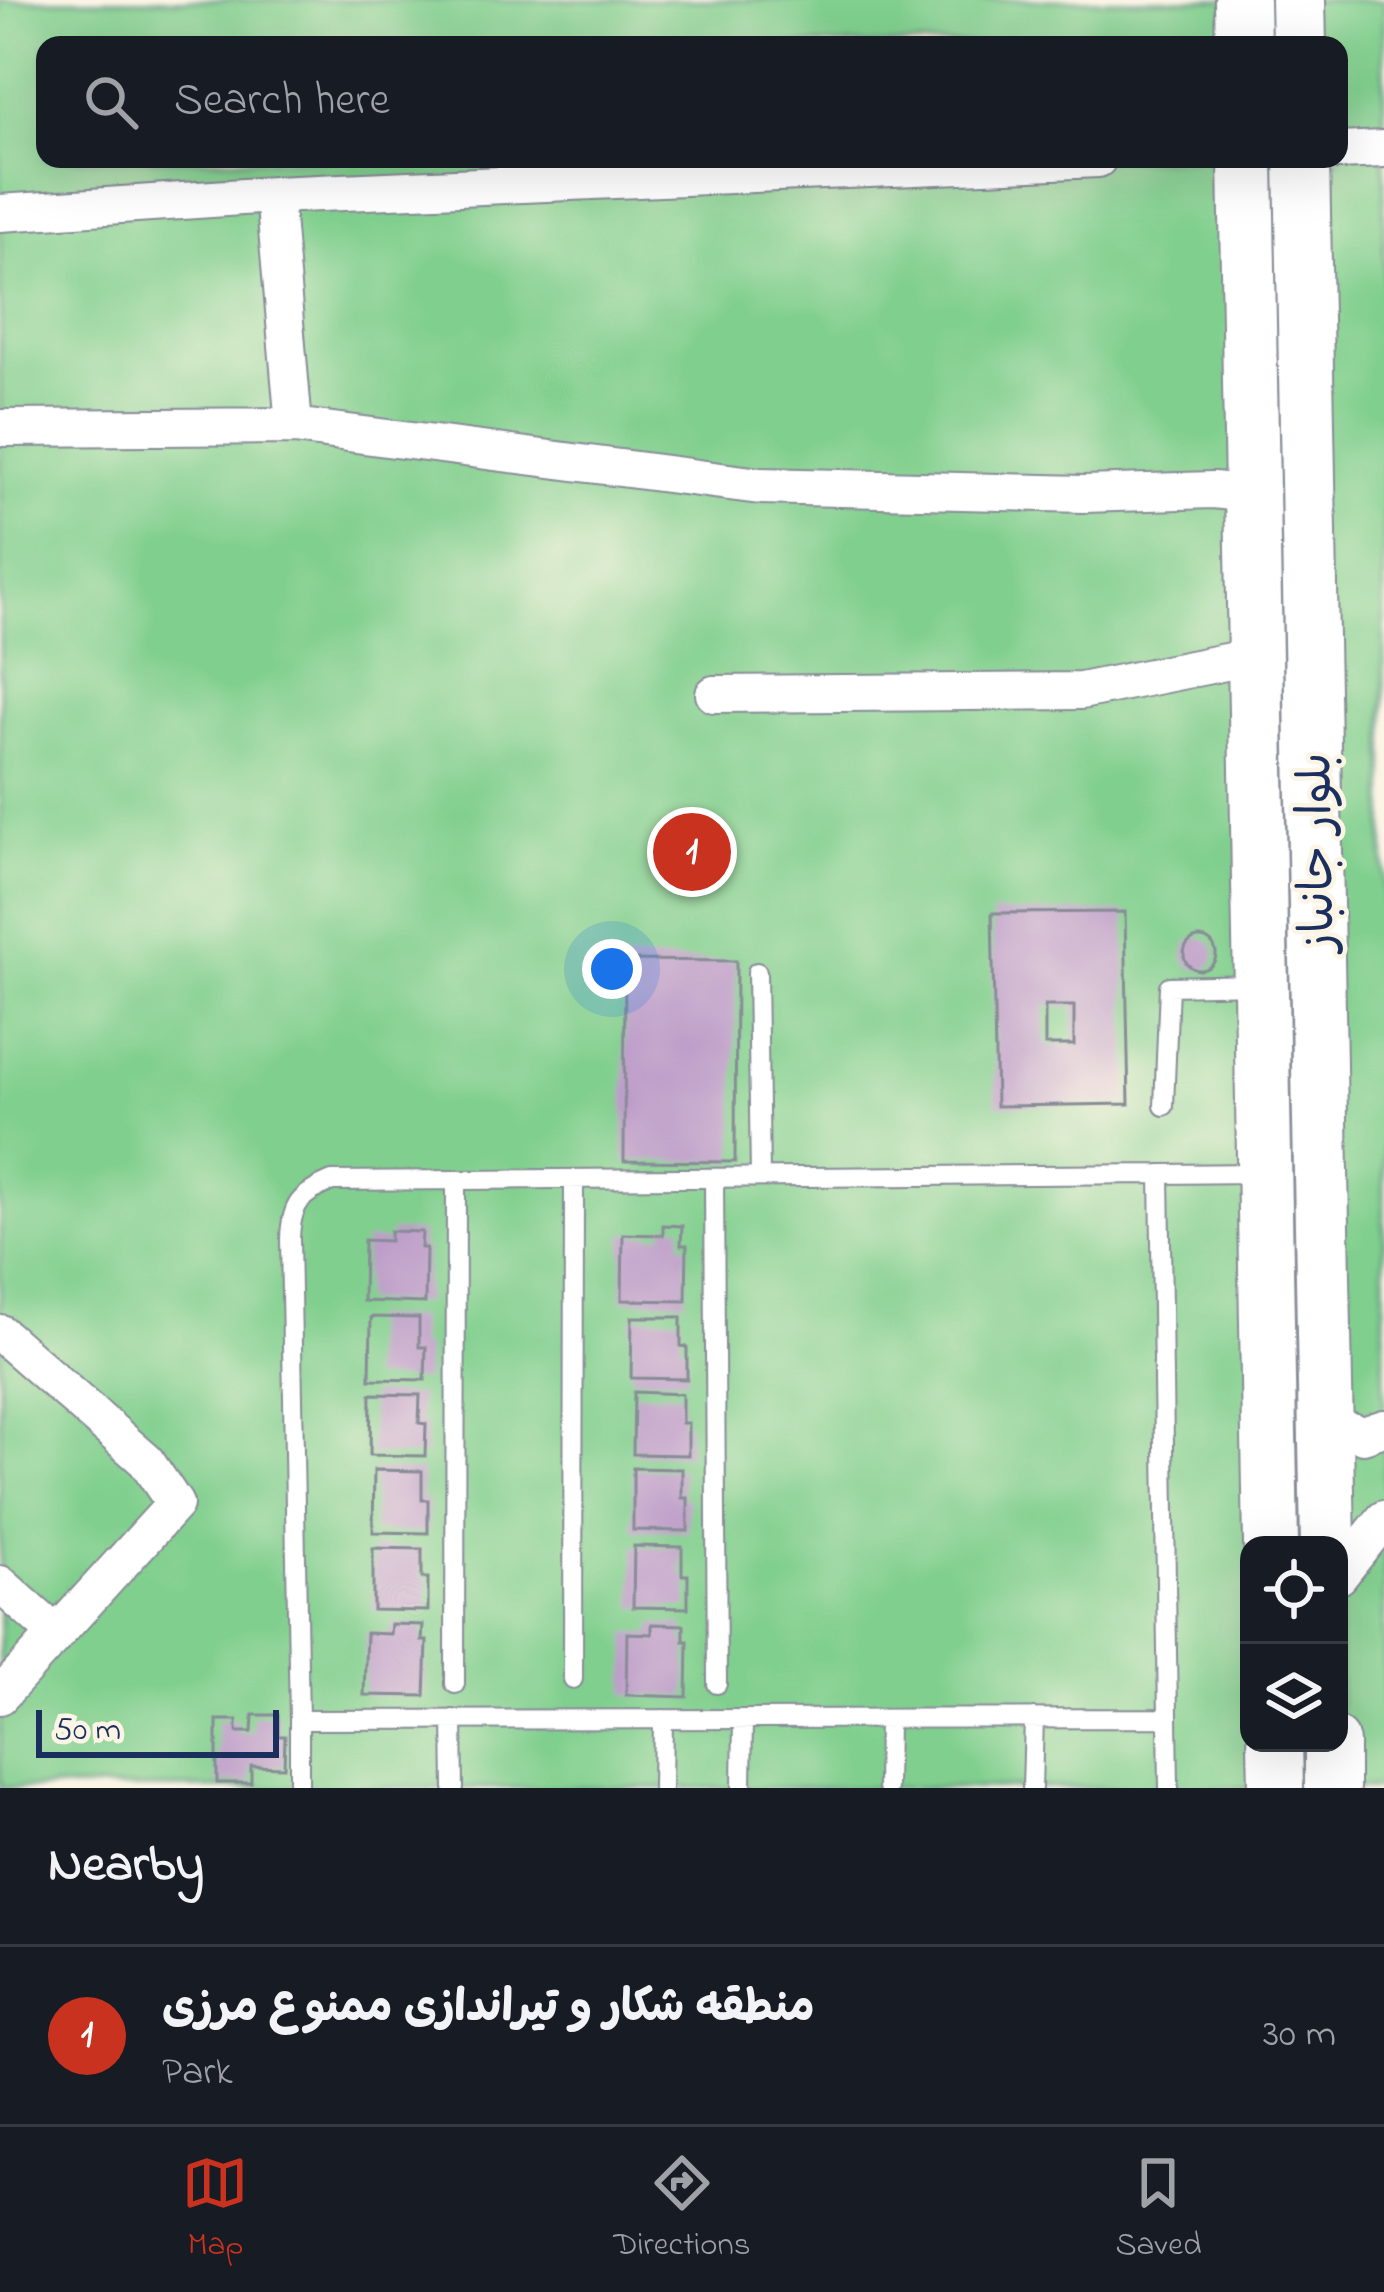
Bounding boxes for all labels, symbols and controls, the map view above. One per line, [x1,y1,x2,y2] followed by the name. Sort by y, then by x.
[36,36,1348,168] search box
[78,69,144,135] icon: search
[174,69,390,135] text: Search here
[1282,752,1356,956] street label: بلوار جانباز
[653,807,731,897] pin: 1
[582,939,642,999] your location
[1240,1536,1348,1752] map controls
[1240,1536,1348,1644] button: locate
[1240,1644,1348,1752] button: layers
[36,1704,279,1757] scale bar
[54,1707,121,1755] text: 50 m
[48,1829,204,1904] text: Nearby
[162,1976,815,2042] text: منطقه شکار و تیراندازی ممنوع مرزی
[81,2007,93,2064] text: 1
[1263,2007,1336,2064] text: 30 m
[162,2045,232,2102] text: Park
[182,2150,248,2270] tab: Map
[613,2150,751,2270] tab: Directions
[1115,2150,1202,2270] tab: Saved

